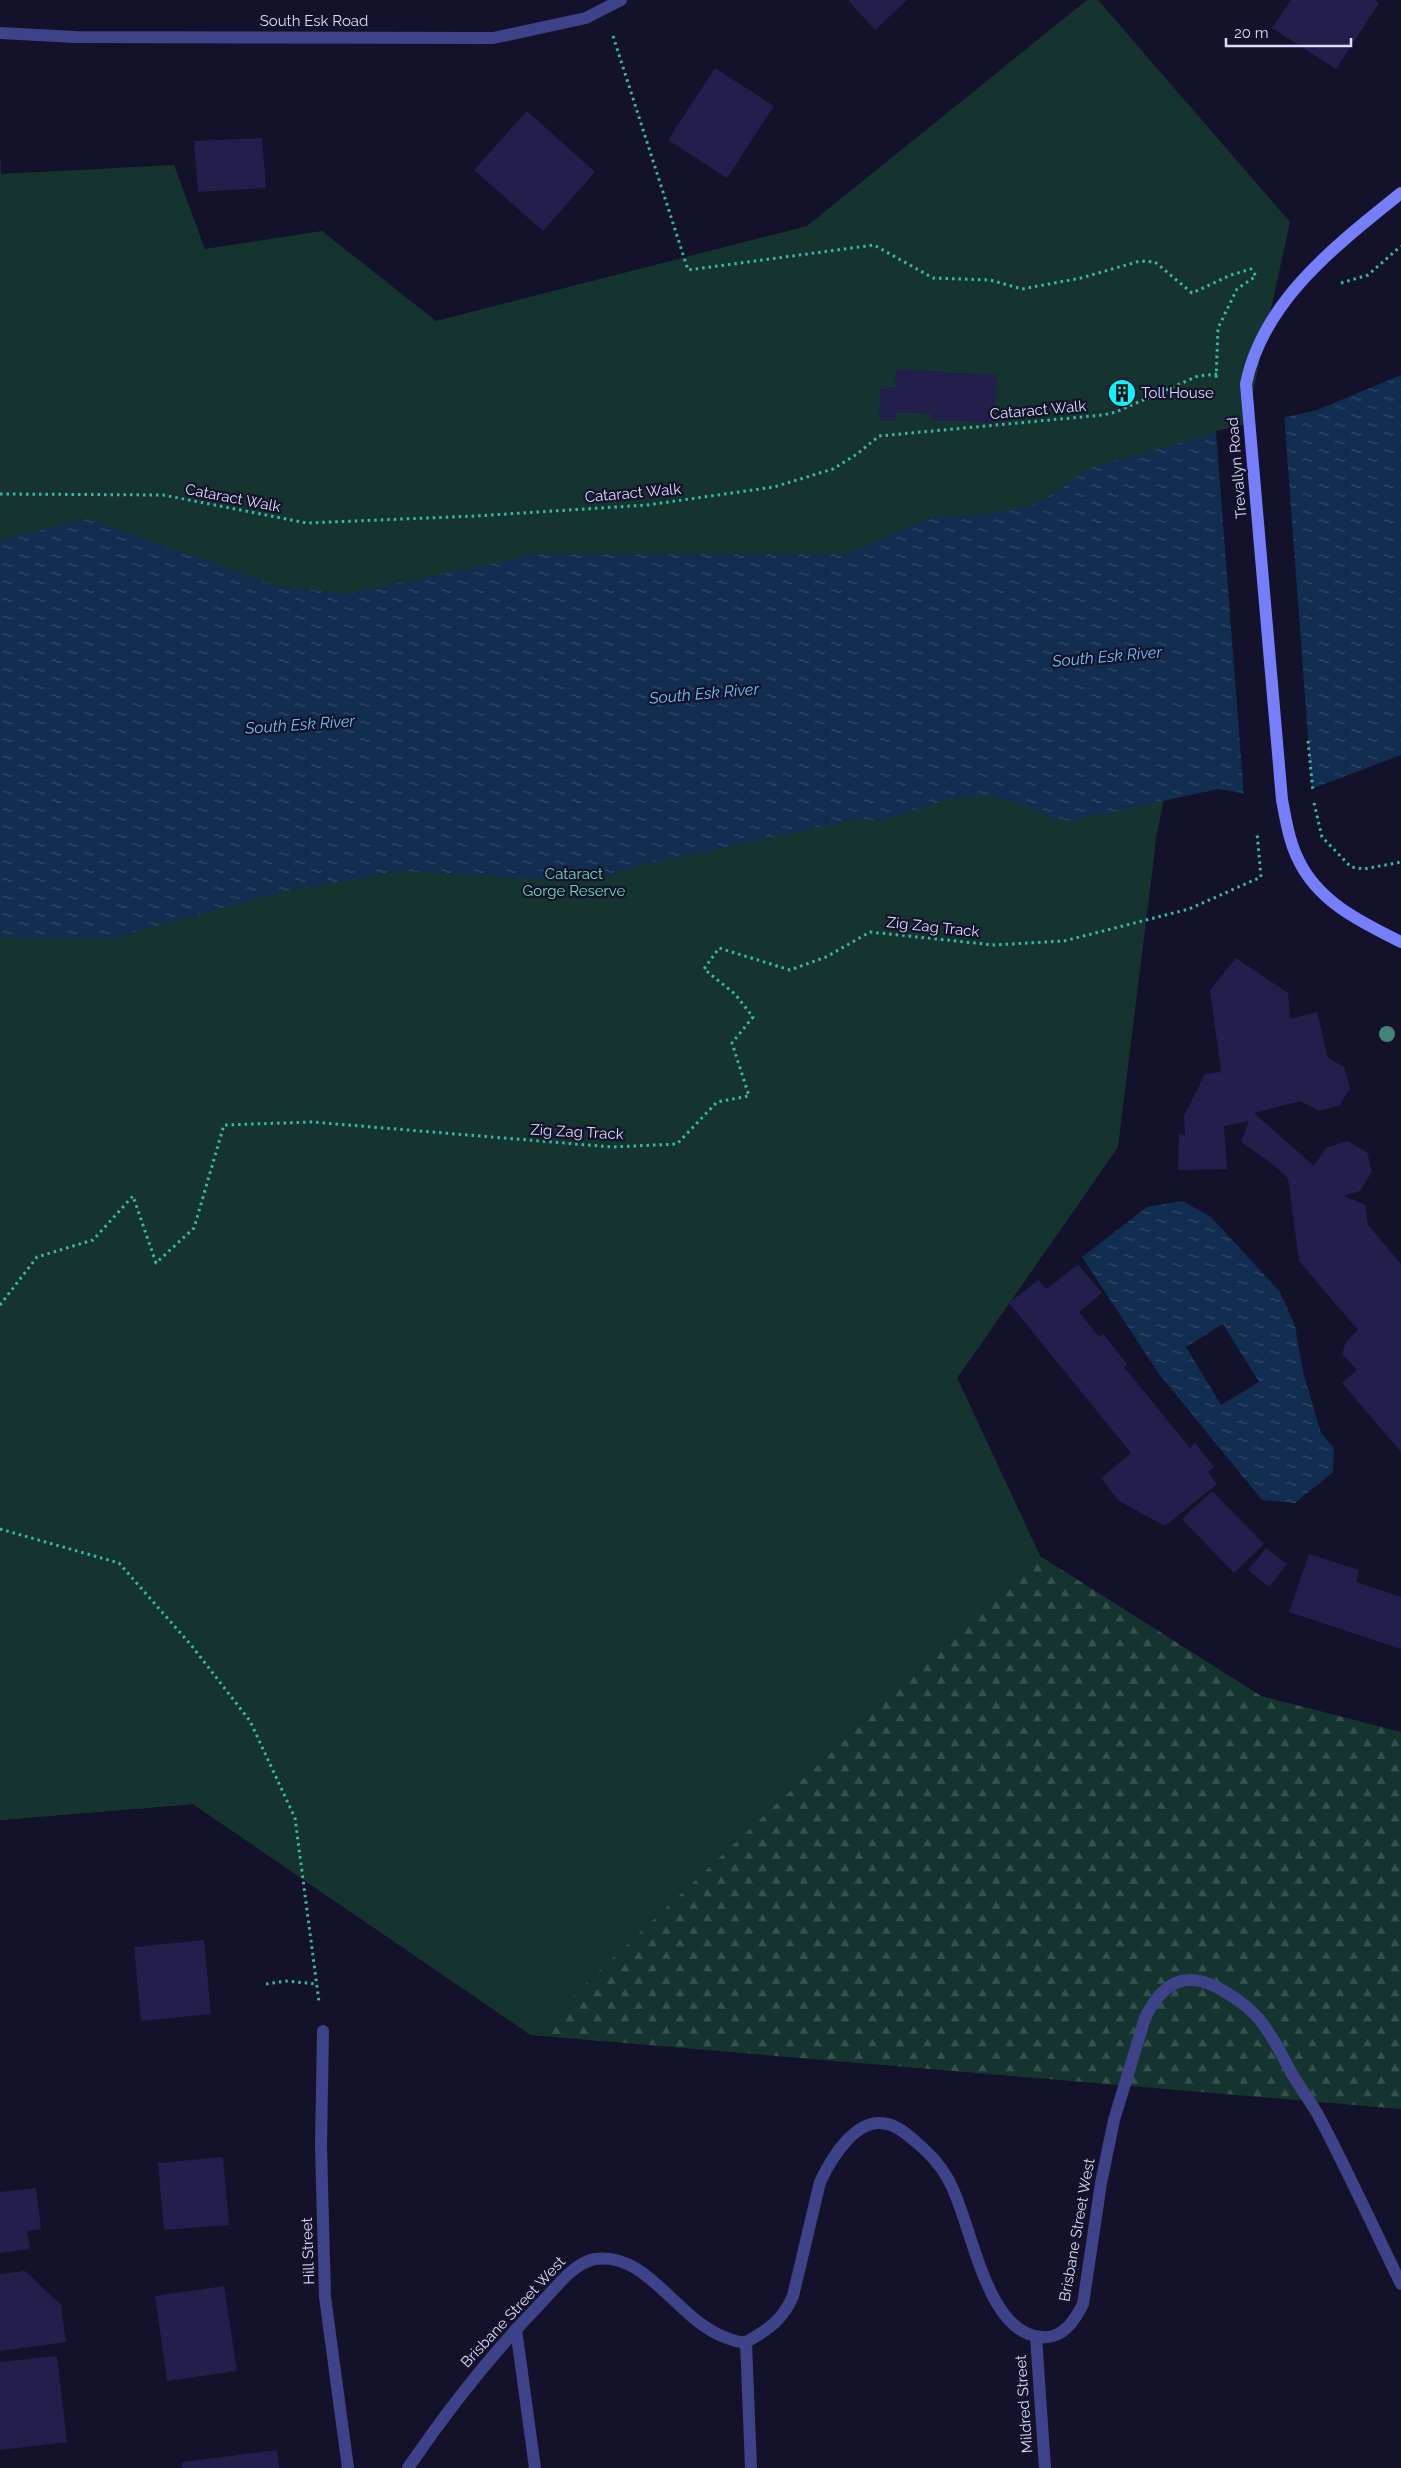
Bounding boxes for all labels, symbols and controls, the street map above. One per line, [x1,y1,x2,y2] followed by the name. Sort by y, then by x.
[260,12,368,30] street label: South Esk Road
[1226,15,1351,47] scale bar
[1234,24,1269,42] text: 20 m
[1107,378,1137,408] building icon: Toll House
[1141,384,1214,402] place label: Toll House
[989,397,1087,423] street label: Cataract Walk
[1224,416,1250,520] street label: Trevallyn Road
[184,480,282,516] street label: Cataract Walk
[584,480,682,506] street label: Cataract Walk
[1050,642,1163,671] water label: South Esk River
[647,679,760,708] water label: South Esk River
[243,711,356,738] water label: South Esk River
[523,865,626,900] park label: Cataract Gorge Reserve
[886,913,980,941] street label: Zig Zag Track
[530,1121,624,1143] street label: Zig Zag Track
[1056,2157,1098,2303] street label: Brisbane Street West
[298,2217,318,2285] street label: Hill Street
[457,2253,569,2371] street label: Brisbane Street West
[1012,2354,1036,2454] street label: Mildred Street

